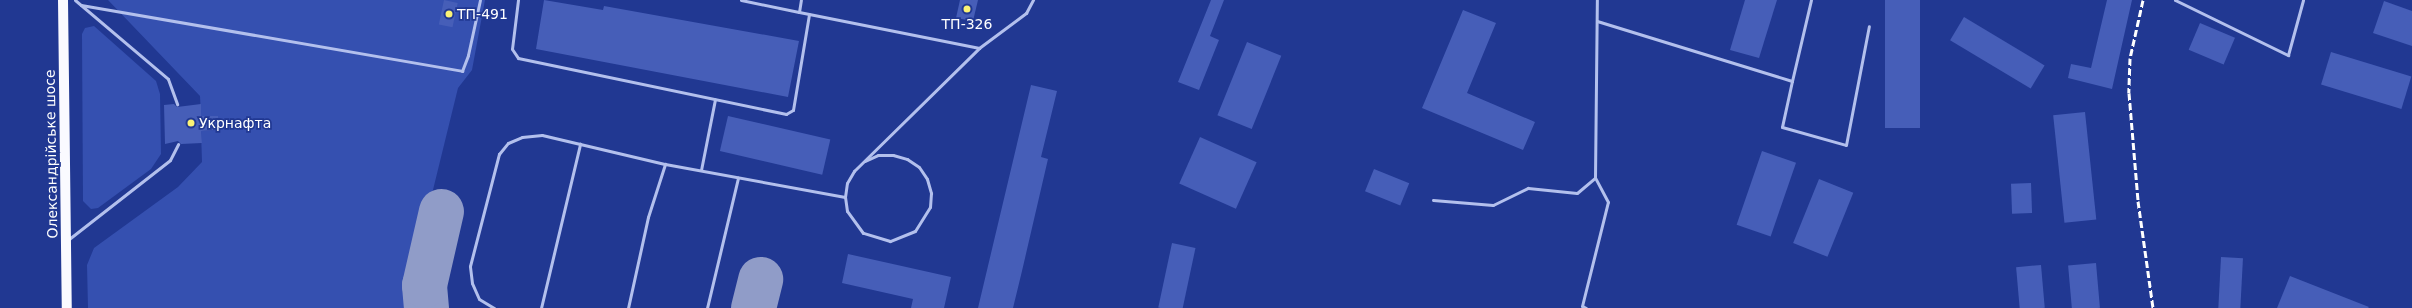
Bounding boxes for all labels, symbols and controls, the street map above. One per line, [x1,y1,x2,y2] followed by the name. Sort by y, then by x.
[962,4,972,14] marker: ТП-326
[457,6,508,22] place label: ТП-491
[444,9,454,19] marker: ТП-491
[942,16,992,32] place label: ТП-326
[41,69,61,239] street label: Олександрійське шосе
[199,115,271,131] place label: Укрнафта
[186,118,196,128] marker: Укрнафта

